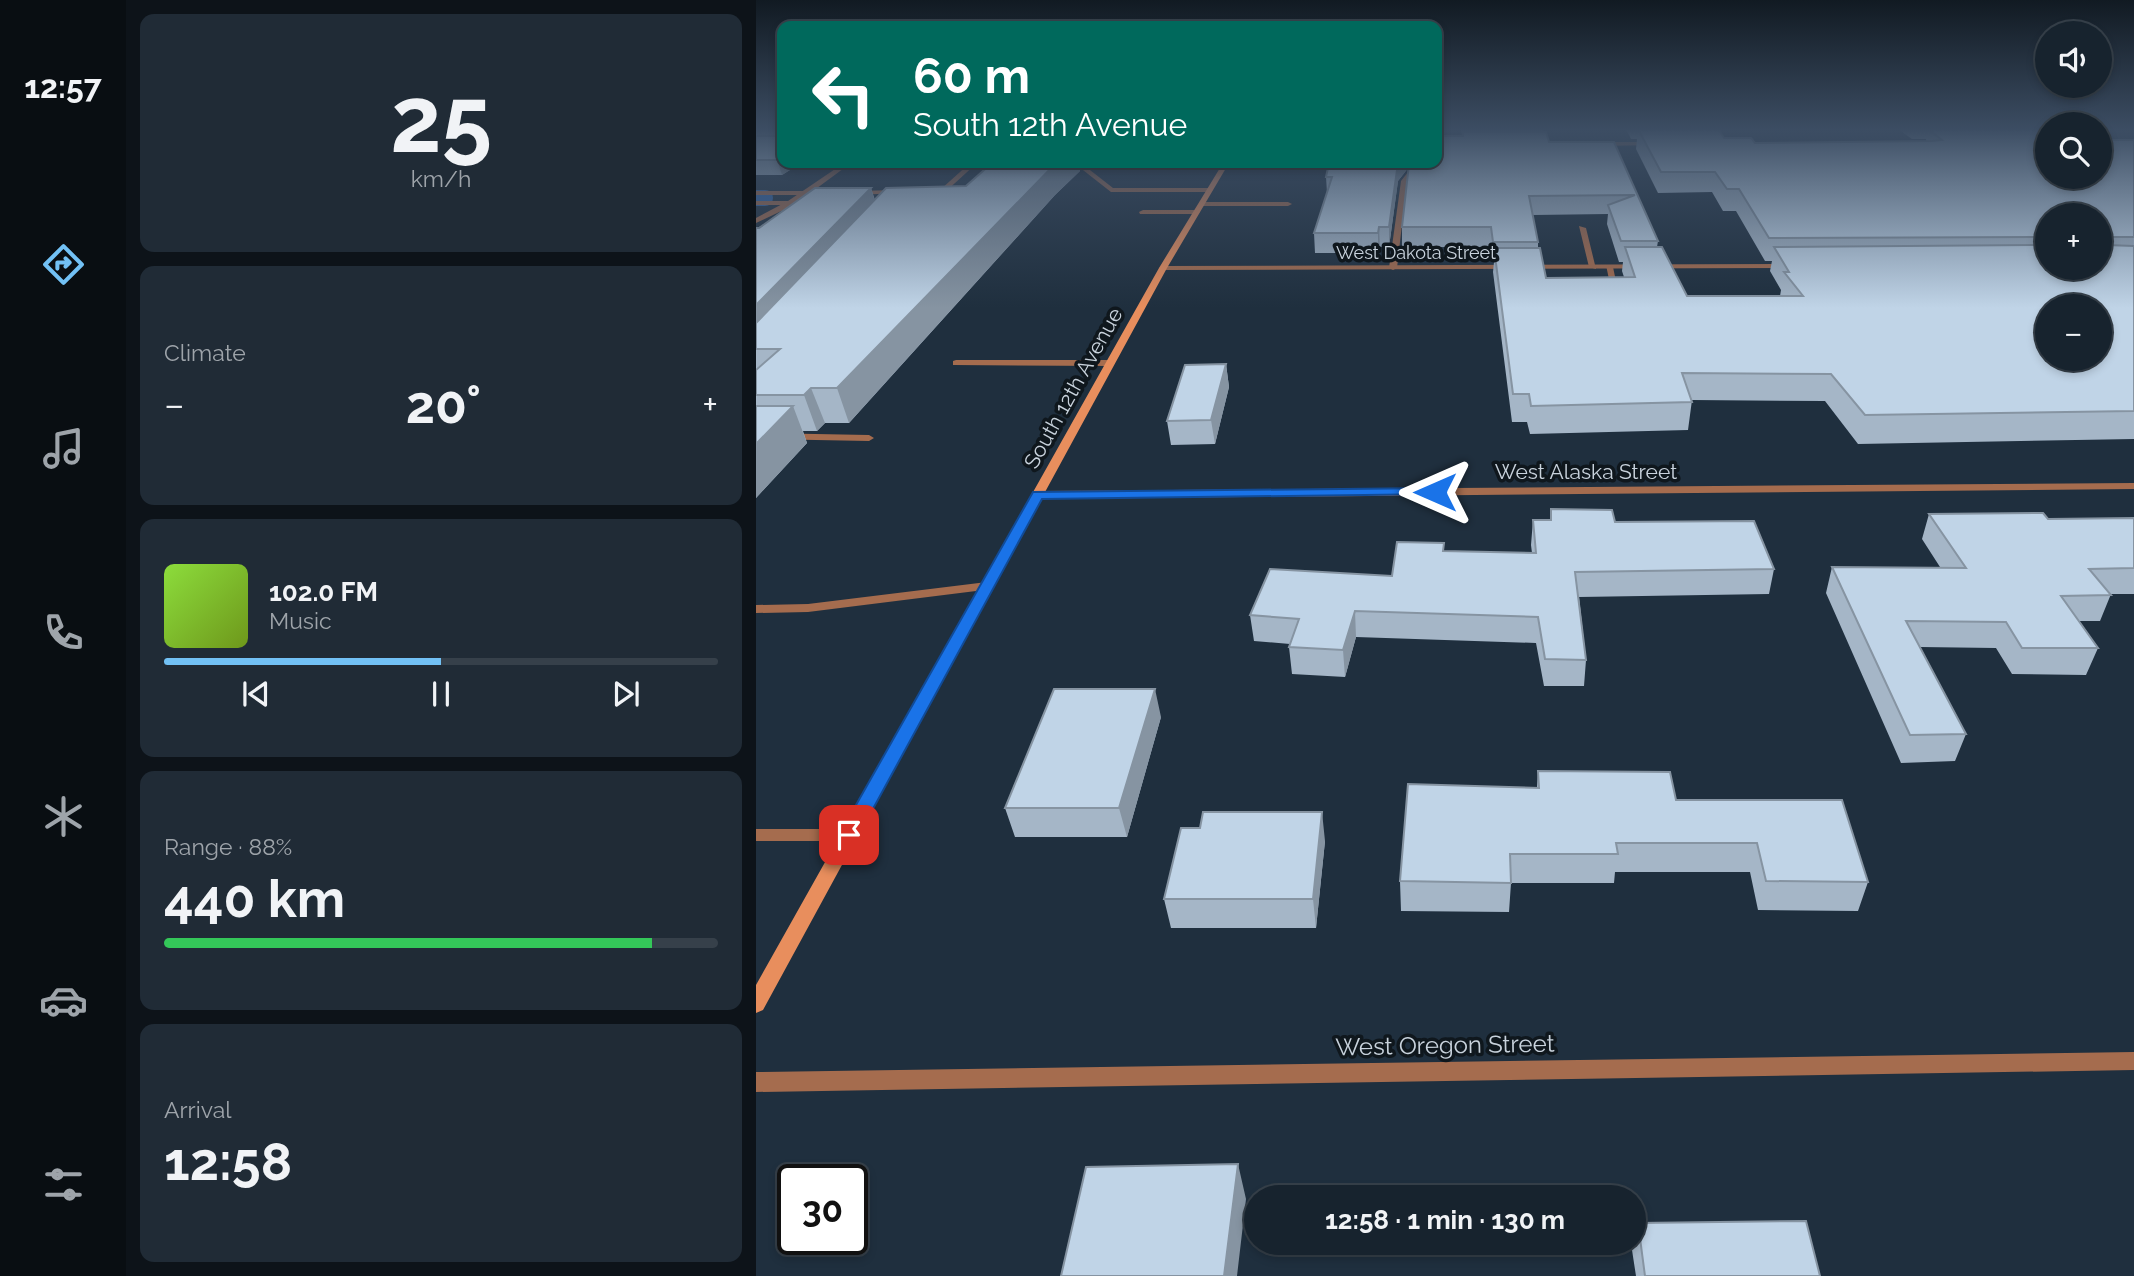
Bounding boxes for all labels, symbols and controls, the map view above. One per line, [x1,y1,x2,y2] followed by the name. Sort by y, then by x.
[2035,21,2112,371] map controls
[2035,21,2112,98] button: sound
[913,47,1030,104] text: 60 m
[798,49,889,140] icon: left
[390,66,492,173] text: 25
[24,68,102,105] text: 12:57
[913,106,1187,143] text: South 12th Avenue
[2035,112,2112,189] button: search
[411,165,471,192] text: km/h
[2035,203,2112,280] button: +
[39,240,88,289] icon: directions
[1336,242,1496,263] street label: West Dakota Street
[2035,294,2112,371] button: −
[1018,303,1128,473] street label: South 12th Avenue
[164,339,246,366] text: Climate
[406,374,481,435] text: 20°
[164,382,184,427] text: −
[702,382,718,427] text: +
[39,424,88,473] icon: music
[1398,455,1472,529] position arrow
[1495,459,1677,484] street label: West Alaska Street
[269,577,378,607] text: 102.0 FM
[269,607,332,634] text: Music
[39,608,88,657] icon: phone
[237,675,275,713] icon: previous
[422,675,460,713] icon: pause
[607,675,645,713] icon: next
[39,792,88,841] icon: climate
[819,805,879,865] pin
[830,816,868,854] icon: arrive
[164,833,292,860] text: Range · 88%
[164,868,345,929] text: 440 km
[39,976,88,1025] icon: car
[1335,1029,1555,1061] street label: West Oregon Street
[164,1096,231,1123] text: Arrival
[164,1131,292,1192] text: 12:58
[39,1160,88,1209] icon: filters
[777,1164,868,1255] speed limit sign: 30
[1325,1205,1565,1235] text: 12:58 · 1 min · 130 m

